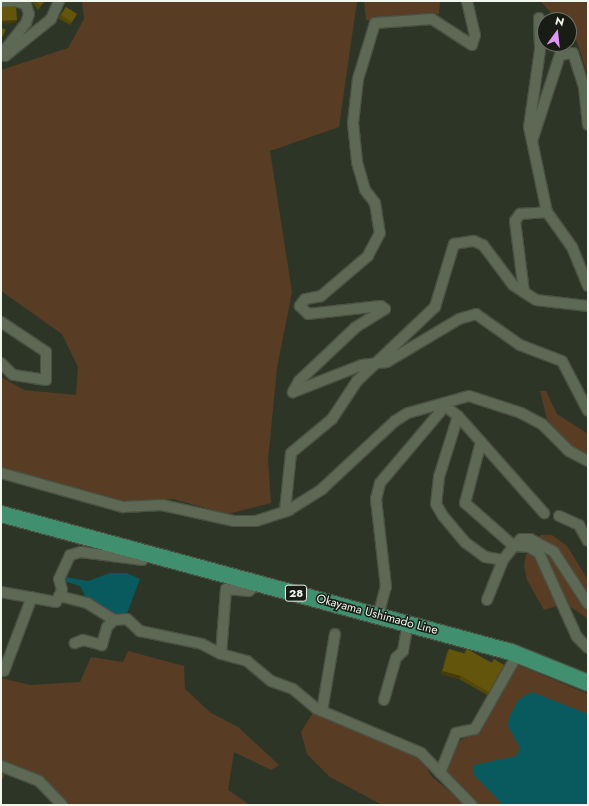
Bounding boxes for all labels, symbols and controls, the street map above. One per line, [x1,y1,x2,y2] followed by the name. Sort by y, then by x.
[537,12,577,52] north arrow
[554,13,566,30] text: N
[284,584,308,602] road number: 28
[315,592,439,638] street label: Okayama Ushimado Line

